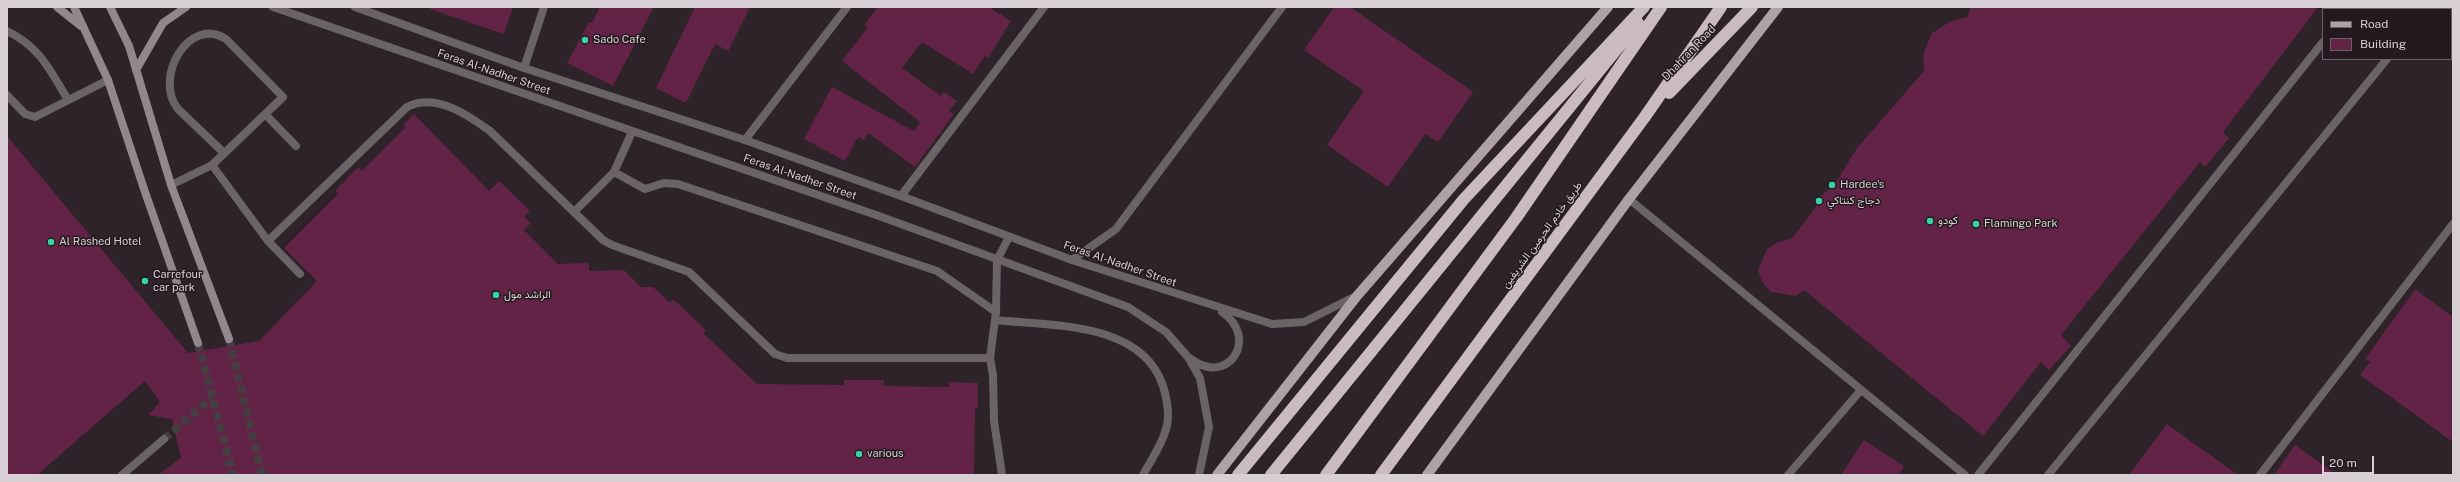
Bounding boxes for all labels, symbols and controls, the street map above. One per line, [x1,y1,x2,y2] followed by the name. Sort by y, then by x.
[2322,8,2452,60] legend
[2360,17,2388,31] text: Road
[1659,23,1719,83] street label: Dhahran Road
[593,33,646,47] place label: Sado Cafe
[580,35,590,45] marker: Sado Cafe
[2360,37,2406,51] text: Building
[436,46,552,98] street label: Feras Al-Nadher Street
[742,151,858,203] street label: Feras Al-Nadher Street
[1840,178,1884,192] place label: Hardee's
[1499,179,1585,291] street label: طريق خادم الحرمين الشريفين
[1827,180,1837,190] marker: Hardee's
[1827,194,1880,208] place label: دجاج كنتاكي
[1814,196,1824,206] marker: دجاج كنتاكي
[1938,214,1958,228] place label: كودو
[1925,216,1935,226] marker: كودو
[1984,217,2058,231] place label: Flamingo Park
[1971,219,1981,229] marker: Flamingo Park
[59,235,142,249] place label: Al Rashed Hotel
[46,237,56,247] marker: Al Rashed Hotel
[1062,238,1178,290] street label: Feras Al-Nadher Street
[153,268,202,294] place label: Carrefour car park
[140,276,150,286] marker: Carrefour car park
[504,288,551,302] place label: الراشد مول
[491,290,501,300] marker: الراشد مول
[867,447,904,461] place label: various
[2324,448,2376,474] scale bar
[854,449,864,459] marker: various
[2329,456,2357,470] text: 20 m

